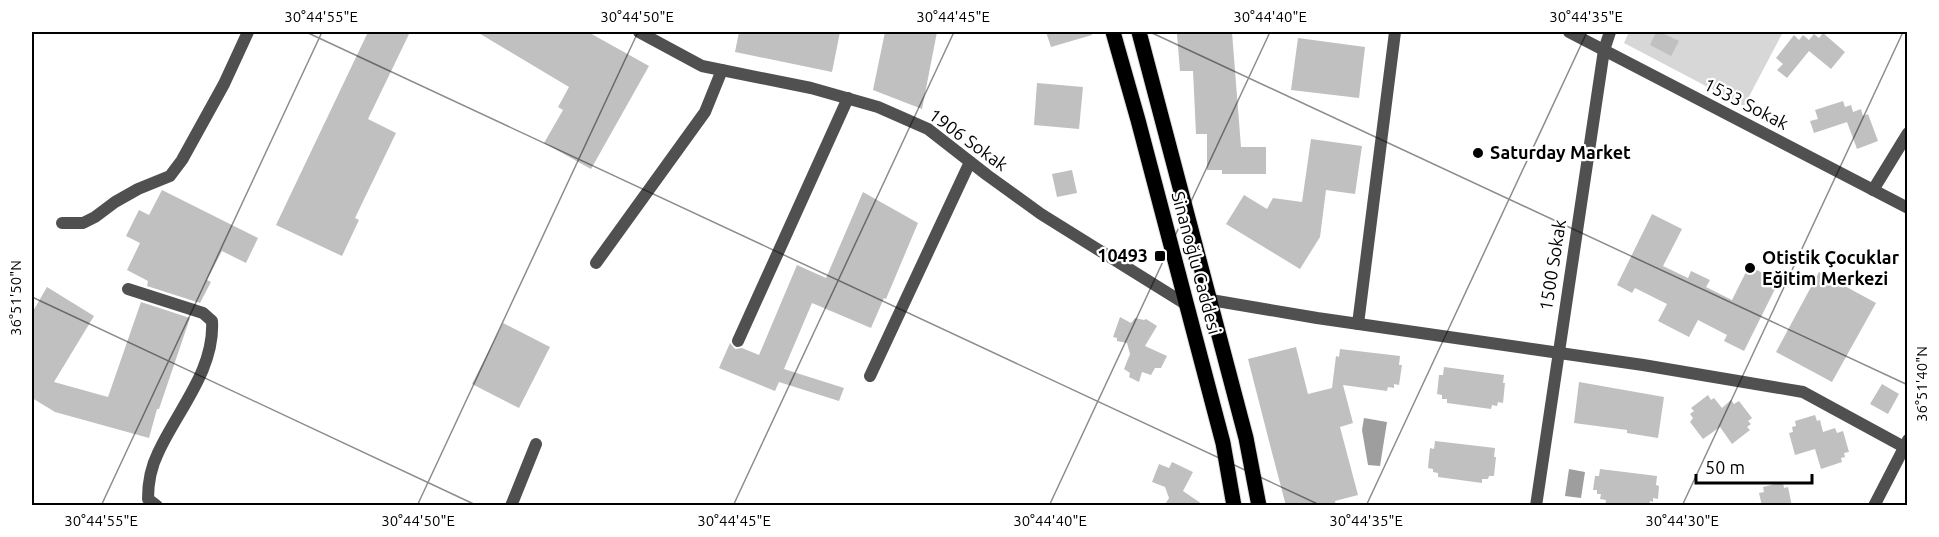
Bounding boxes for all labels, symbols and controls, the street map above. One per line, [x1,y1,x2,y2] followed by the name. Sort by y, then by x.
[284,8,358,25] text: 30°44'55"E
[600,8,674,25] text: 30°44'50"E
[916,8,990,25] text: 30°44'45"E
[1233,8,1307,25] text: 30°44'40"E
[1549,8,1623,25] text: 30°44'35"E
[1701,73,1792,133] street label: 1533 Sokak
[925,104,1012,174] street label: 1906 Sokak
[1490,142,1631,162] place label: Saturday Market
[1471,146,1485,160] marker: Saturday Market
[1168,189,1226,336] street label: Si̇nanoğlu Caddesi
[1535,218,1569,312] street label: 1500 Sokak
[1097,245,1148,265] place label: 10493
[1762,247,1900,288] place label: Otistik Çocuklar Eğitim Merkezi
[1153,249,1167,263] marker: 10493
[7,260,24,336] text: 36°51'50"N
[1743,261,1757,275] marker: Otistik Çocuklar Eğitim Merkezi
[1913,346,1930,422] text: 36°51'40"N
[1696,447,1812,485] scale bar
[1705,457,1745,477] text: 50 m
[64,512,138,529] text: 30°44'55"E
[381,512,455,529] text: 30°44'50"E
[697,512,771,529] text: 30°44'45"E
[1013,512,1087,529] text: 30°44'40"E
[1329,512,1403,529] text: 30°44'35"E
[1645,512,1719,529] text: 30°44'30"E

